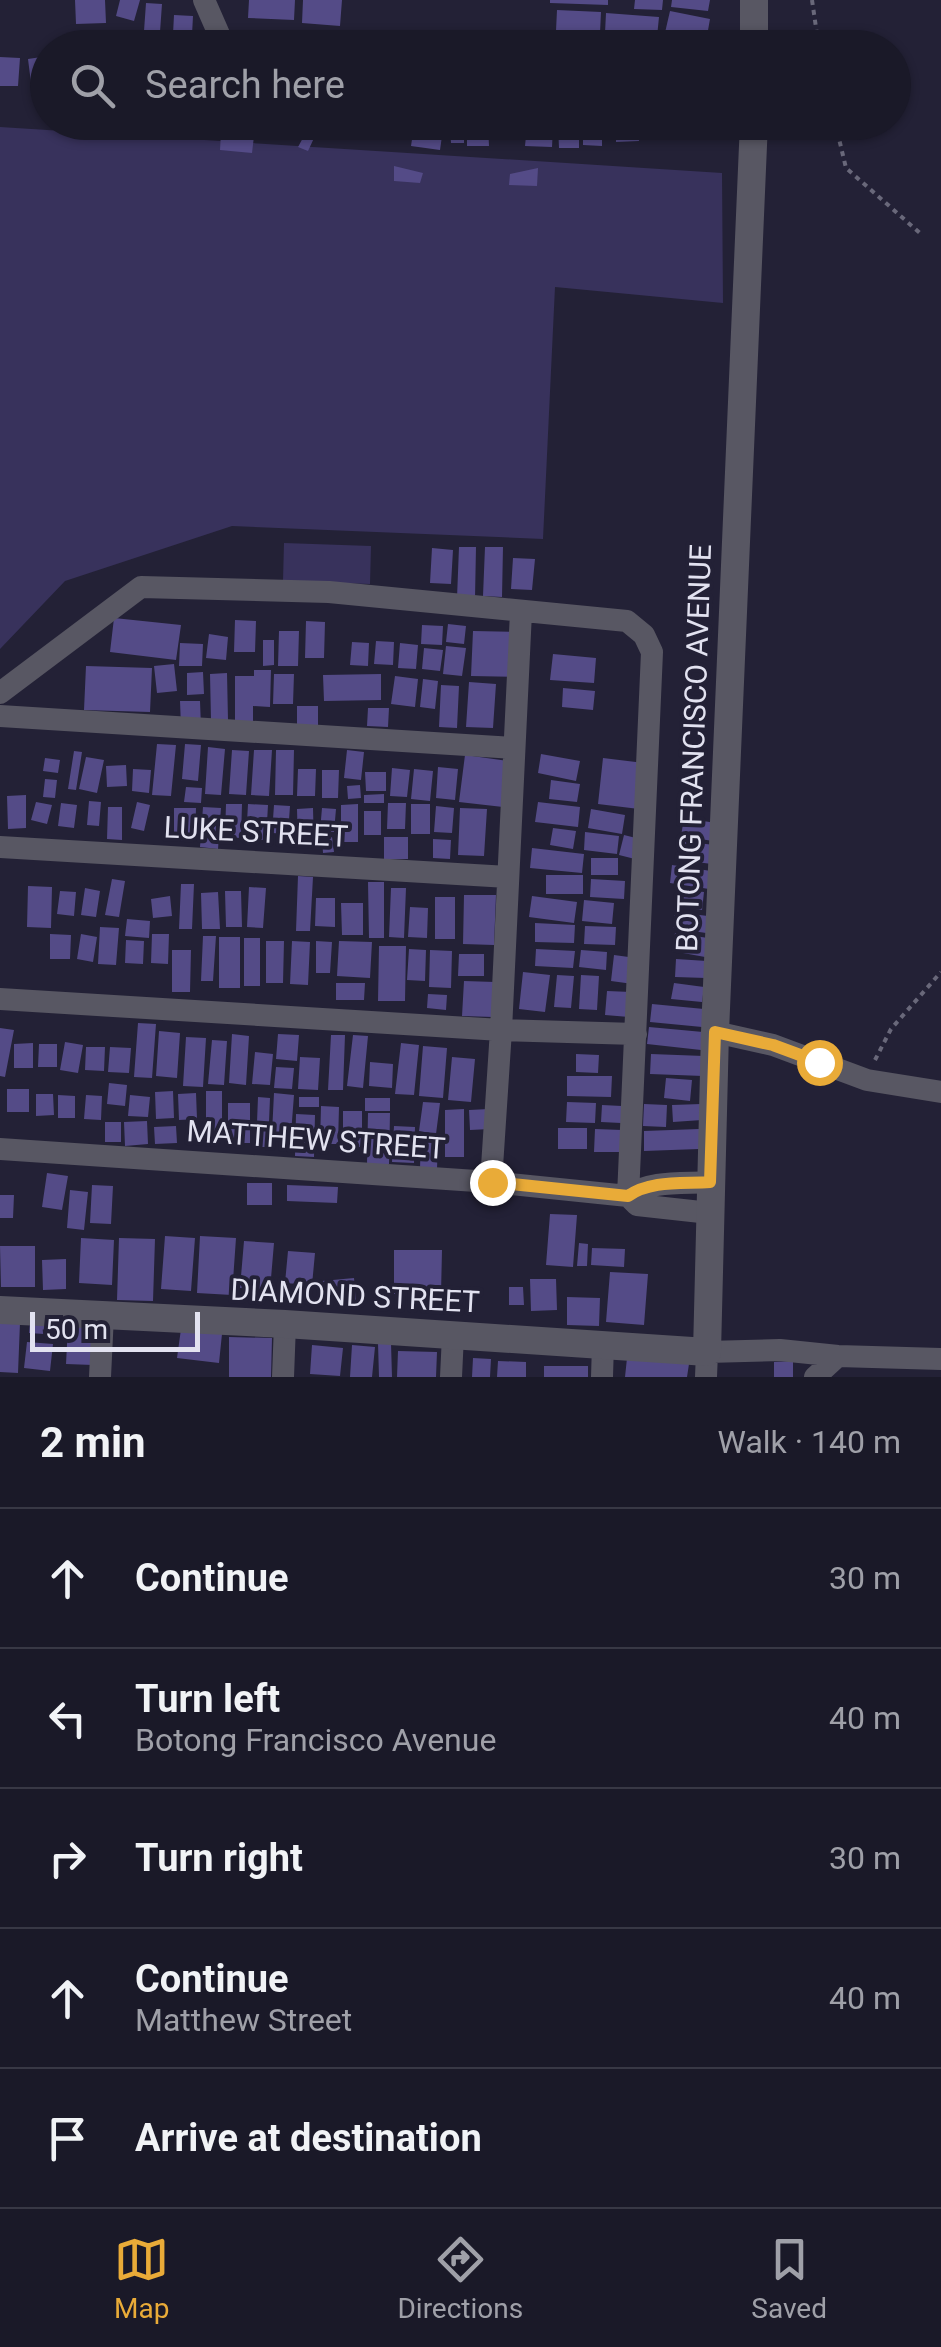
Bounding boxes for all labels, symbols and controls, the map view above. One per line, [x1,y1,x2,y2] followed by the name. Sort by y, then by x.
[30,30,911,140] search box
[65,58,120,113] icon: search
[145,63,345,107] text: Search here
[669,544,718,952] street label: BOTONG FRANCISCO AVENUE
[163,809,349,854] street label: LUKE STREET
[797,1040,843,1086] route start
[186,1113,447,1166] street label: MATTHEW STREET
[470,1160,516,1206] route end
[230,1271,481,1320] street label: DIAMOND STREET
[30,1307,200,1352] scale bar
[45,1313,108,1346] text: 50 m
[40,1418,146,1467] text: 2 min
[718,1423,901,1461] text: Walk · 140 m
[40,1551,95,1606] icon: ahead
[135,1556,289,1600] text: Continue
[829,1559,901,1597] text: 30 m
[135,1677,280,1721] text: Turn left
[40,1691,95,1746] icon: left
[829,1699,901,1737] text: 40 m
[135,1721,496,1759] text: Botong Francisco Avenue
[40,1831,95,1886] icon: right
[135,1836,303,1880] text: Turn right
[829,1839,901,1877] text: 30 m
[135,1957,289,2001] text: Continue
[40,1971,95,2026] icon: ahead
[829,1979,901,2017] text: 40 m
[135,2001,352,2039] text: Matthew Street
[40,2111,95,2166] icon: arrive
[135,2116,482,2160] text: Arrive at destination
[114,2232,169,2325] tab: Map
[397,2232,523,2325] tab: Directions
[751,2232,827,2325] tab: Saved

